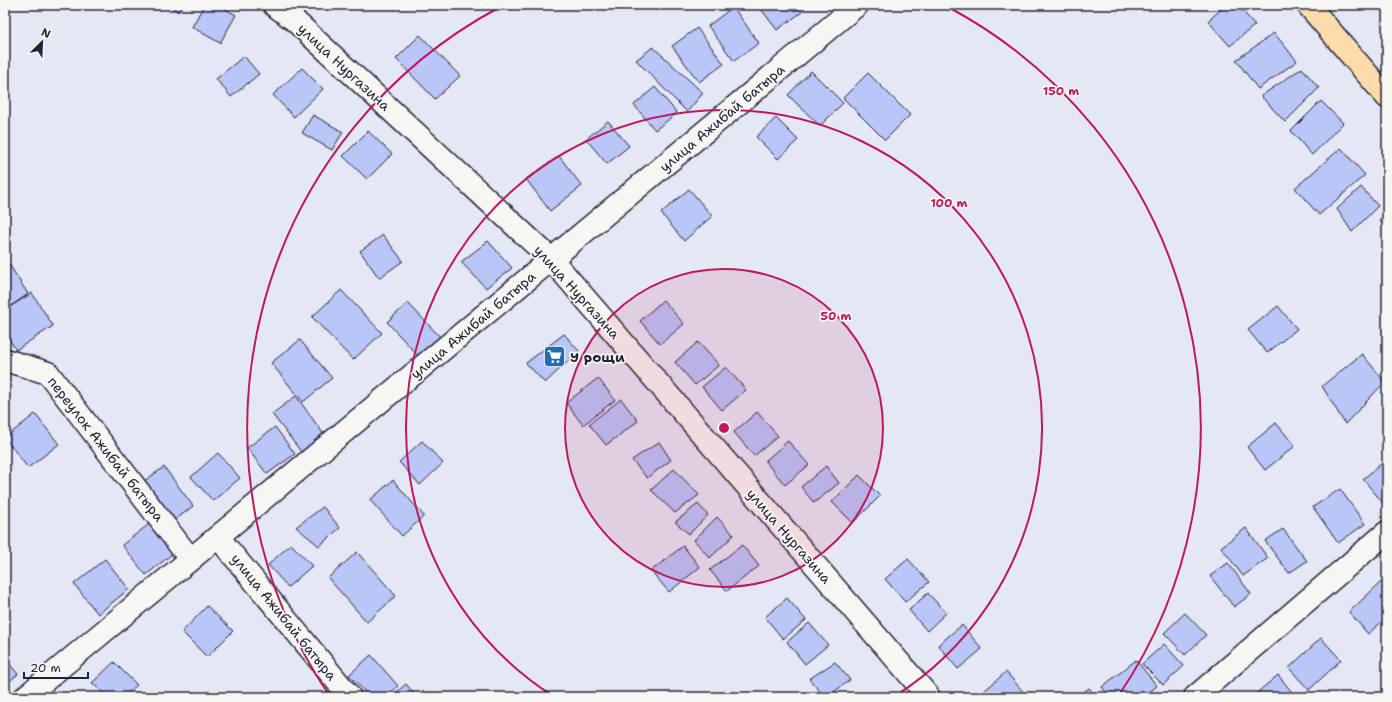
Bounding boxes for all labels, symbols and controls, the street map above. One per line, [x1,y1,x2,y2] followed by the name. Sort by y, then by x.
[294,19,394,115] street label: улица Нургазина
[22,22,62,62] north arrow
[39,25,53,42] text: N
[656,60,789,176] street label: улица Ажибай батыра
[1043,83,1079,99] text: 150 m
[931,195,968,211] text: 100 m
[530,241,624,343] street label: улица Нургазина
[407,267,540,383] street label: улица Ажибай батыра
[821,308,852,324] text: 50 m
[541,344,567,370] supermarket icon: У рощи
[570,348,625,366] place label: У рощи
[44,373,168,525] street label: переулок Ажибай батыра
[717,421,731,435] centre of rings
[743,485,835,587] street label: улица Нургазина
[227,550,341,684] street label: улица Ажибай батыра
[24,654,88,680] scale bar
[30,660,61,676] text: 20 m

